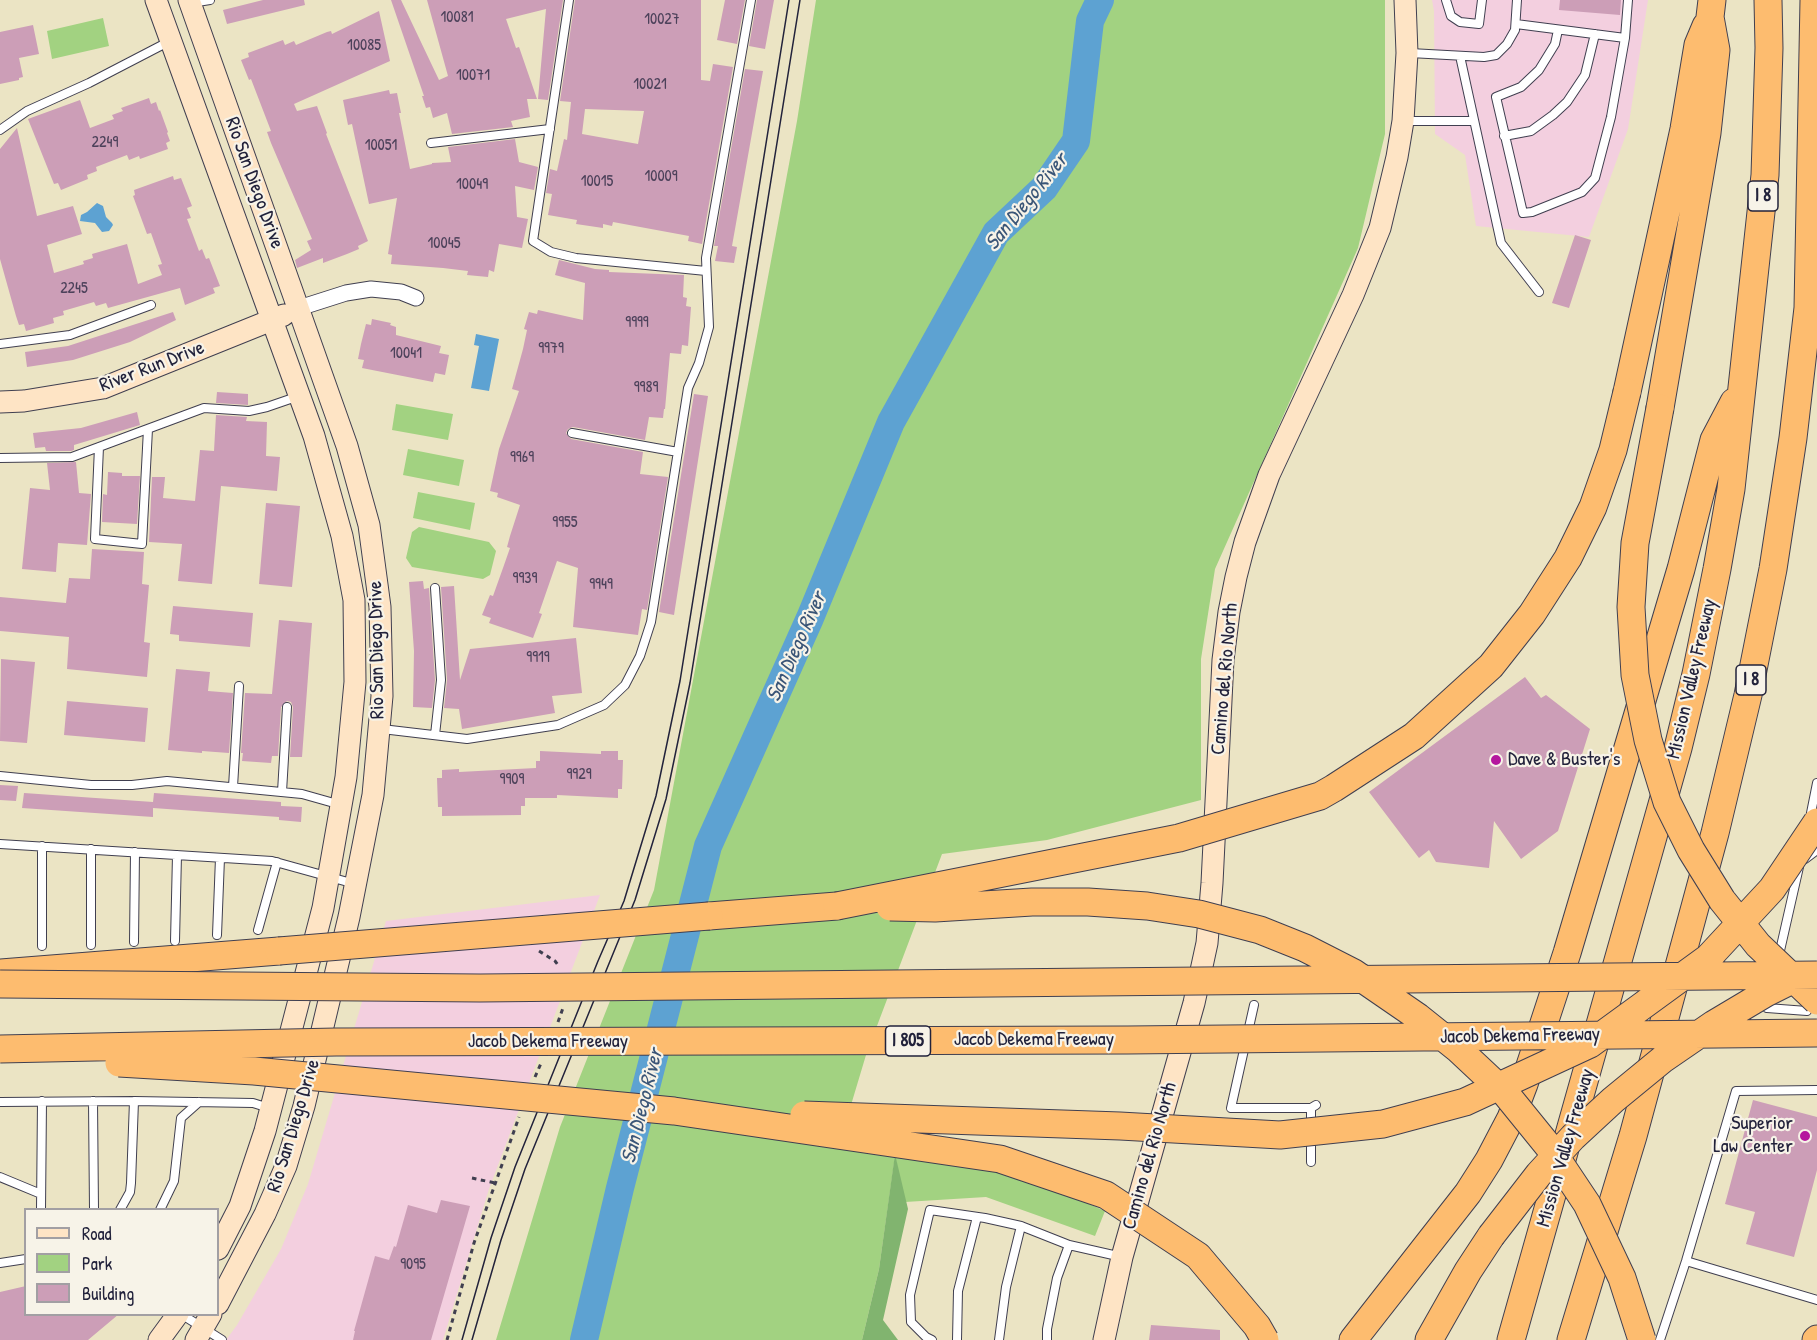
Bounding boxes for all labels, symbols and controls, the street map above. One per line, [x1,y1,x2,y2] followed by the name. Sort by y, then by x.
[441,8,473,28] house number: 10081
[644,10,680,30] house number: 10027
[347,36,381,56] house number: 10085
[456,66,490,86] house number: 10071
[633,75,667,95] house number: 10021
[219,114,289,252] street label: Rio San Diego Drive
[92,133,118,153] house number: 2249
[365,136,397,156] house number: 10051
[980,149,1074,255] water label: San Diego River
[644,167,678,187] house number: 10009
[581,172,613,192] house number: 10015
[456,175,488,195] house number: 10049
[1748,181,1778,211] road number: I 8
[428,234,460,254] house number: 10045
[60,279,88,299] house number: 2245
[625,313,649,333] house number: 9999
[96,336,208,398] street label: River Run Drive
[538,339,564,359] house number: 9979
[390,344,422,364] house number: 10041
[634,378,658,398] house number: 9989
[510,448,534,468] house number: 9969
[552,513,578,533] house number: 9955
[513,569,537,589] house number: 9939
[589,575,613,595] house number: 9949
[364,581,390,719] street label: Rio San Diego Drive
[762,588,832,706] water label: San Diego River
[1662,597,1722,761] street label: Mission Valley Freeway
[1206,602,1244,756] street label: Camino del Rio North
[526,648,550,668] house number: 9919
[1736,665,1766,695] road number: I 8
[1508,748,1620,772] place label: Dave & Buster's
[1489,753,1503,767] marker: Dave & Buster's
[566,765,592,785] house number: 9929
[500,770,524,790] house number: 9909
[1440,1023,1600,1049] street label: Jacob Dekema Freeway
[886,1026,930,1056] road number: I 805
[954,1028,1114,1052] street label: Jacob Dekema Freeway
[468,1030,628,1054] street label: Jacob Dekema Freeway
[617,1046,669,1166] water label: San Diego River
[262,1056,326,1196] street label: Rio San Diego Drive
[1532,1066,1600,1230] street label: Mission Valley Freeway
[1117,1080,1183,1232] street label: Camino del Rio North
[1713,1112,1793,1159] place label: Superior Law Center
[1798,1129,1812,1143] marker: Superior Law Center
[24,1208,219,1316] legend
[82,1221,112,1246] text: Road
[82,1251,112,1276] text: Park
[400,1255,426,1275] house number: 9095
[82,1281,134,1306] text: Building

